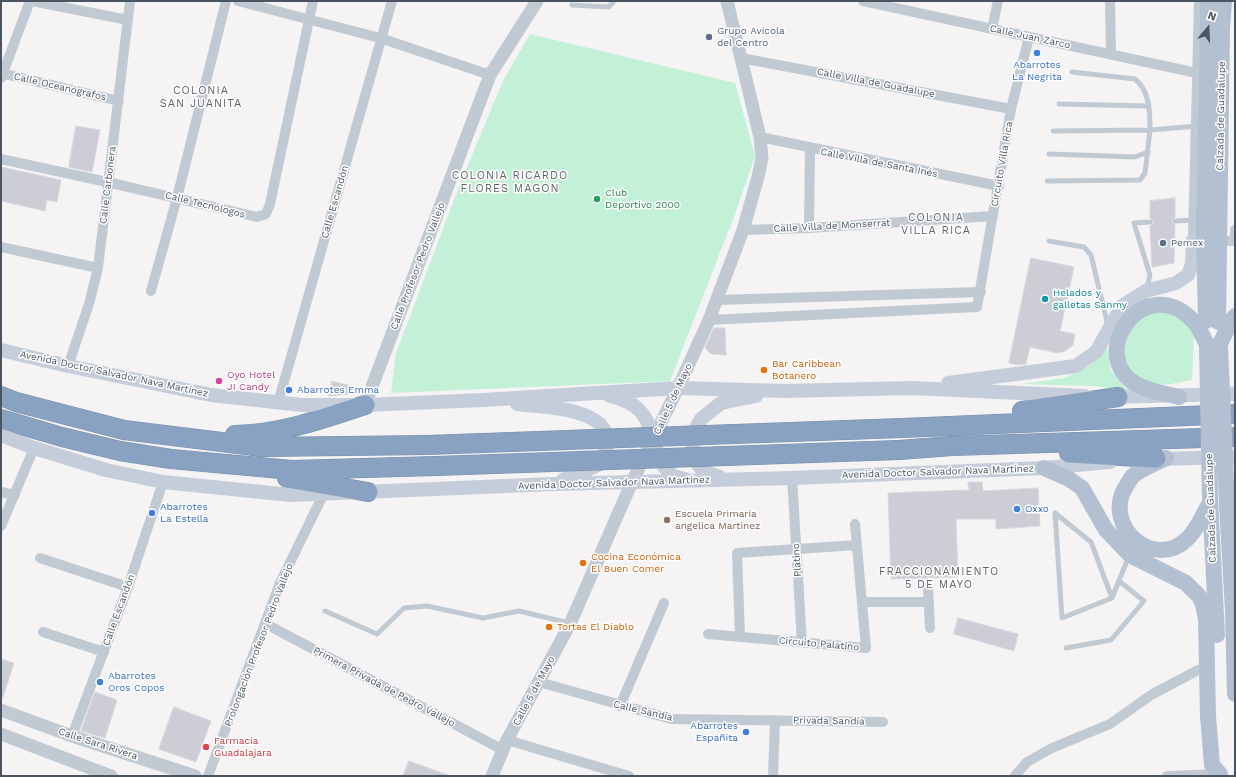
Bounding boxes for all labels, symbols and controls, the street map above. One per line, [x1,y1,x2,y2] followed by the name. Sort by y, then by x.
[1188,8,1228,48] north arrow
[1206,9,1218,24] text: N
[989,23,1071,51] street label: Calle Juan Zarco
[717,25,785,48] place label: Grupo Avicola del Centro
[704,32,714,42] marker: Grupo Avicola del Centro
[1032,48,1042,58] marker: Abarrotes La Negrita
[1012,59,1062,82] place label: Abarrotes La Negrita
[1214,61,1228,171] street label: Calzada de Guadalupe
[816,66,936,100] street label: Calle Villa de Guadalupe
[13,71,107,103] street label: Calle Oceanógrafos
[160,84,242,110] district label: COLONIA SAN JUANITA
[989,120,1015,208] street label: Circuito Villa Rica
[97,145,119,225] street label: Calle Carbonera
[819,146,939,180] street label: Calle Villa de Santa Inés
[319,164,351,240] street label: Calle Escandón
[452,169,568,195] district label: COLONIA RICARDO FLORES MAGÓN
[605,187,680,210] place label: Club Deportivo 2000
[164,189,246,221] street label: Calle Tecnólogos
[592,194,602,204] marker: Club Deportivo 2000
[388,201,448,331] street label: Calle Profesor Pedro Vallejo
[901,211,971,237] district label: COLONIA VILLA RICA
[773,217,891,235] street label: Calle Villa de Monserrat
[1171,237,1203,249] place label: Pemex
[1158,238,1168,248] marker: Pemex
[1053,287,1127,310] place label: Helados y galletas Sanmy
[1040,294,1050,304] marker: Helados y galletas Sanmy
[19,348,209,400] street label: Avenida Doctor Salvador Nava Martínez
[772,358,841,382] place label: Bar Caribbean Botanero
[651,361,695,437] street label: Calle 5 de Mayo
[759,365,769,375] marker: Bar Caribbean Botanero
[227,369,275,392] place label: Oyo Hotel JI Candy
[214,376,224,386] marker: Oyo Hotel JI Candy
[297,384,379,396] place label: Abarrotes Emma
[284,385,294,395] marker: Abarrotes Emma
[1203,453,1219,563] street label: Calzada de Guadalupe
[842,463,1034,481] street label: Avenida Doctor Salvador Nava Martínez
[518,474,710,492] street label: Avenida Doctor Salvador Nava Martínez
[160,501,208,524] place label: Abarrotes La Estella
[1025,503,1049,515] place label: Oxxo
[1012,504,1022,514] marker: Oxxo
[147,508,157,518] marker: Abarrotes La Estella
[675,508,760,532] place label: Escuela Primaria angelica Martinez
[662,515,672,525] marker: Escuela Primaria angelica Martinez
[790,543,804,577] street label: Platino
[591,551,681,574] place label: Cocina Económica El Buen Comer
[578,558,588,568] marker: Cocina Económica El Buen Comer
[222,562,296,728] street label: Prolongación Profesor Pedro Vallejo
[879,565,999,591] district label: FRACCIONAMIENTO 5 DE MAYO
[100,573,138,647] street label: Calle Escandón
[557,621,634,633] place label: Tortas El Diablo
[544,622,554,632] marker: Tortas El Diablo
[778,635,860,653] street label: Circuito Palatino
[311,644,457,730] street label: Primera Privada de Pedro Vallejo
[511,654,557,728] street label: Calle 5 de Mayo
[108,670,164,694] place label: Abarrotes Oros Copos
[95,677,105,687] marker: Abarrotes Oros Copos
[612,698,674,724] street label: Calle Sandía
[793,714,865,728] street label: Privada Sandía
[690,720,738,744] place label: Abarrotes Españita
[57,726,139,762] street label: Calle Sara Rivera
[741,727,751,737] marker: Abarrotes Españita
[214,735,272,758] place label: Farmacia Guadalajara
[201,742,211,752] marker: Farmacia Guadalajara

